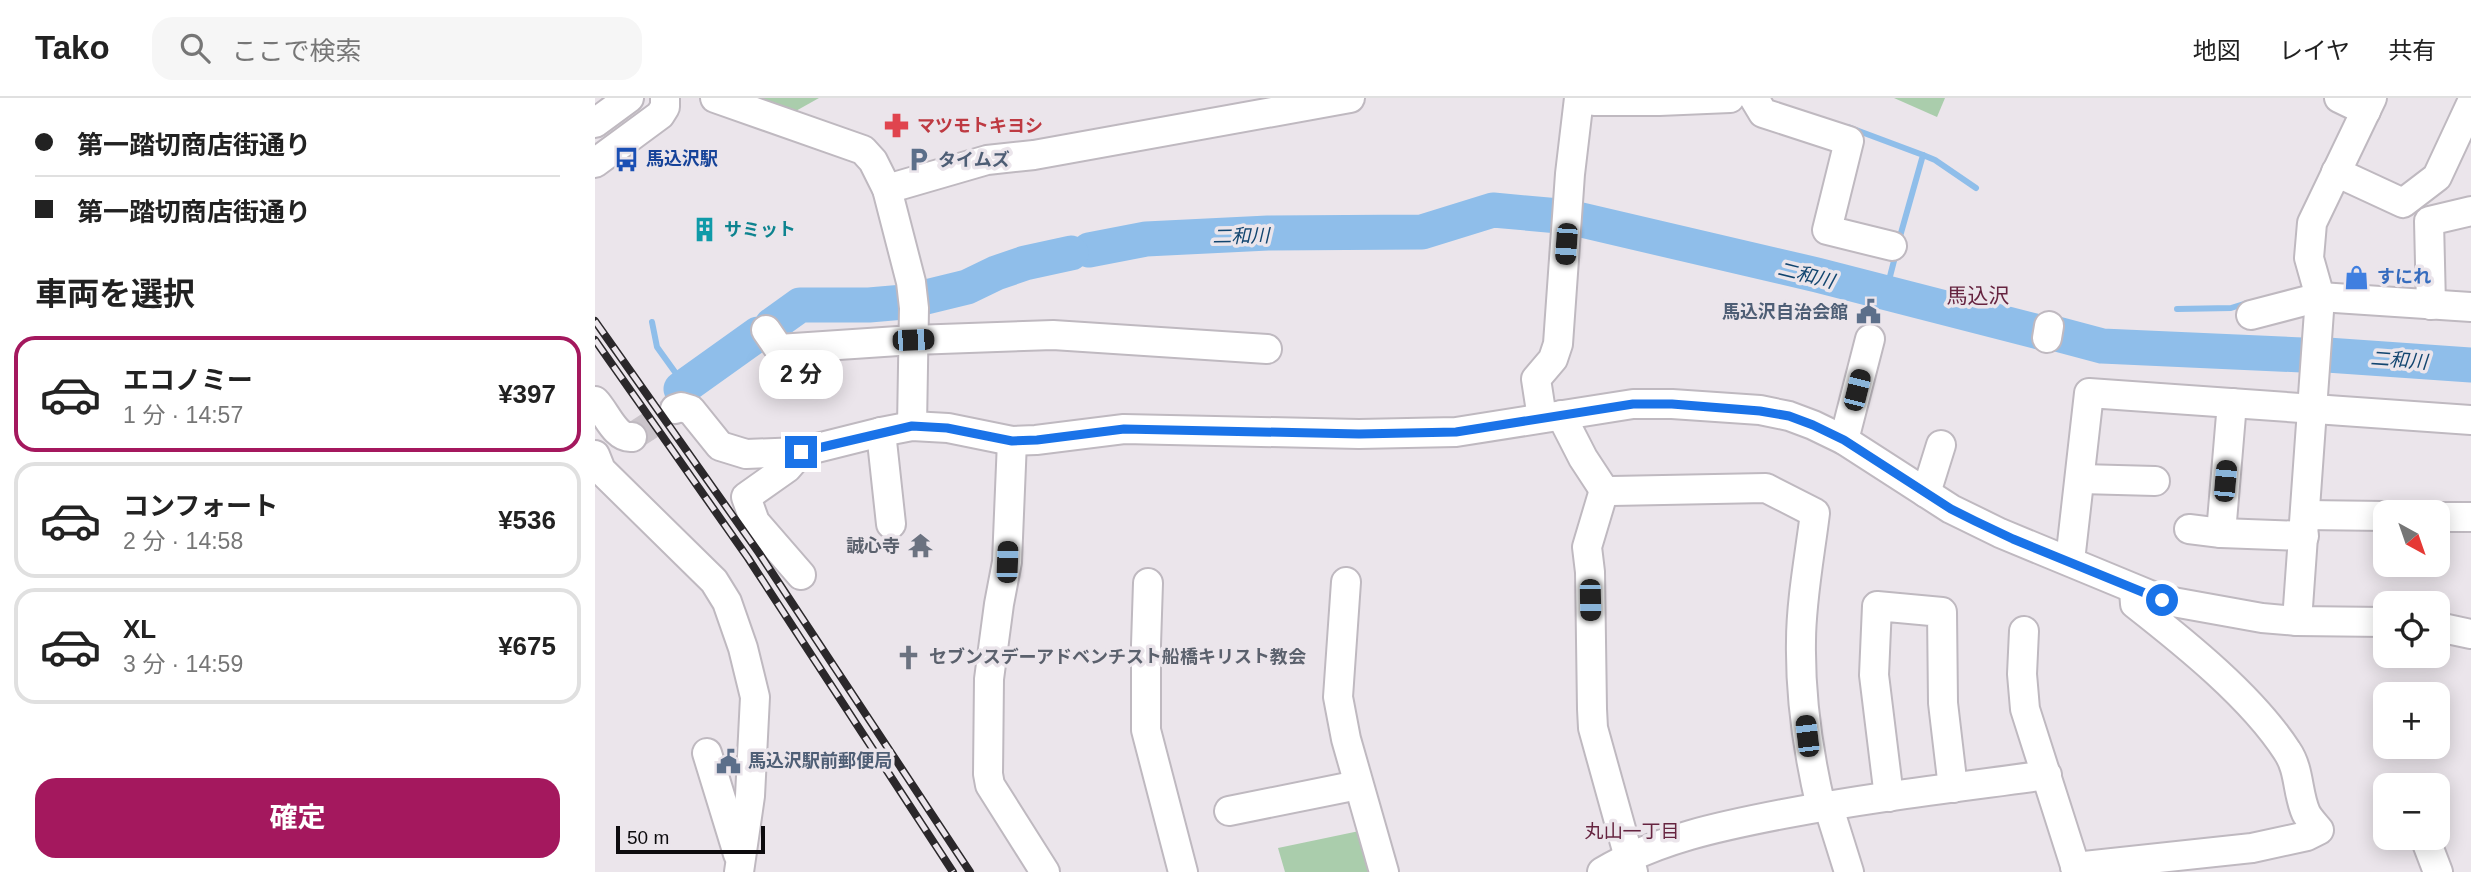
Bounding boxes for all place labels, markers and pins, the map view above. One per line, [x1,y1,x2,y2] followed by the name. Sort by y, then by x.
[883,112,911,140] pharmacy icon: マツモトキヨシ
[917,116,1043,136] place label: マツモトキヨシ
[612,145,640,173] bus stop icon: 馬込沢駅
[904,146,932,174] parking icon: タイムズ
[646,149,718,169] place label: 馬込沢駅
[938,150,1010,170] place label: タイムズ
[690,216,718,244] building icon: サミット
[724,220,796,240] place label: サミット
[2343,263,2371,291] shop icon: すにれ
[2377,267,2431,287] place label: すにれ
[1854,298,1882,326] public building icon: 馬込沢自治会館
[1722,302,1848,322] place label: 馬込沢自治会館
[906,532,934,560] temple icon: 誠心寺
[846,536,900,556] place label: 誠心寺
[895,643,923,671] church icon: セブンスデーアドベンチスト船橋キリスト教会
[929,647,1306,667] place label: セブンスデーアドベンチスト船橋キリスト教会
[714,747,742,775] public building icon: 馬込沢駅前郵便局
[748,751,892,771] place label: 馬込沢駅前郵便局

